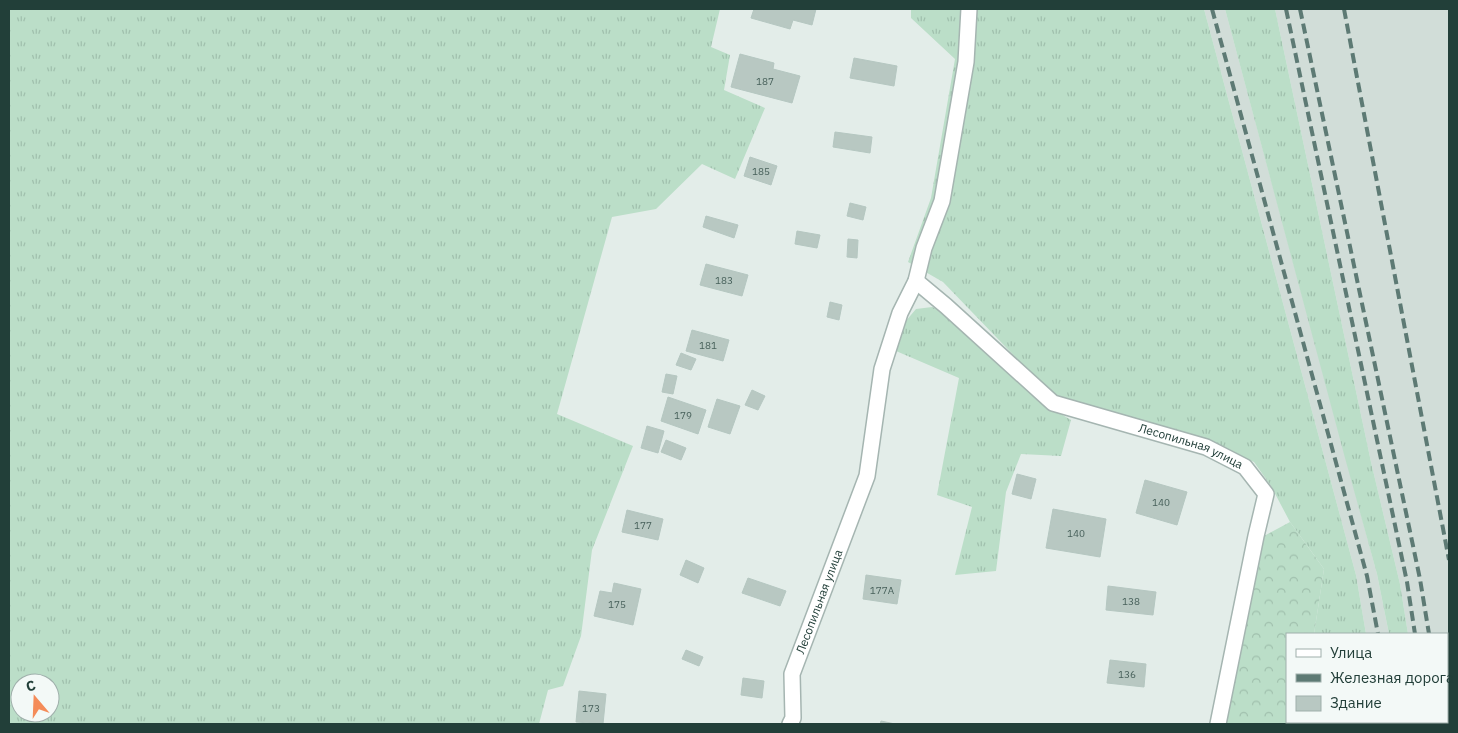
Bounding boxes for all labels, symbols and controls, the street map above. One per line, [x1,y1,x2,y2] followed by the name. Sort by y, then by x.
[756,75,774,88] house number: 187
[752,165,770,178] house number: 185
[715,274,733,287] house number: 183
[699,339,717,352] house number: 181
[674,409,692,422] house number: 179
[1137,420,1246,472] street label: Лесопильная улица
[1152,496,1170,509] house number: 140
[634,519,652,532] house number: 177
[1067,527,1085,540] house number: 140
[792,547,846,656] street label: Лесопильная улица
[870,584,895,597] house number: 177А
[1122,595,1140,608] house number: 138
[608,598,626,611] house number: 175
[1286,633,1448,723] legend
[1330,643,1372,662] text: Улица
[1118,668,1136,681] house number: 136
[1330,668,1454,687] text: Железная дорога
[10,673,60,723] north arrow
[24,676,38,696] text: С
[1330,693,1382,712] text: Здание
[582,702,600,715] house number: 173

